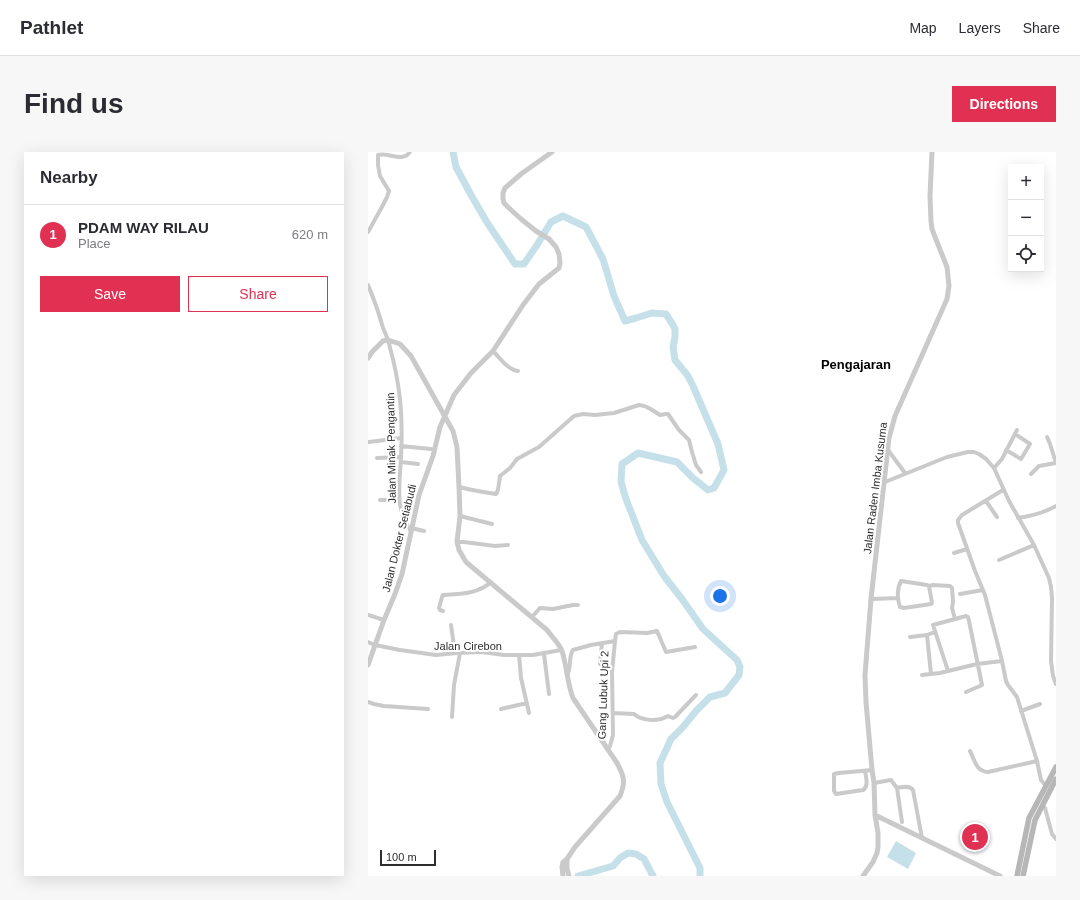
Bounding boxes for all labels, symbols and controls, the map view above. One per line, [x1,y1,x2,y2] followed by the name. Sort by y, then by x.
[20,17,83,38] text: Pathlet
[909,20,937,36] text: Map
[959,20,1001,36] text: Layers
[1023,20,1060,36] text: Share
[952,86,1056,122] button: Directions
[24,88,124,119] text: Find us
[1008,164,1044,272] map controls
[1008,164,1044,200] button: +
[40,168,98,187] text: Nearby
[1008,200,1044,236] button: −
[78,219,209,236] text: PDAM WAY RILAU
[49,227,57,242] text: 1
[292,227,328,242] text: 620 m
[78,236,111,251] text: Place
[1008,236,1044,272] button: locate
[40,276,180,312] button: Save
[188,276,328,312] button: Share
[821,357,891,372] district label: Pengajaran
[384,392,398,504] street label: Jalan Minak Pengantin
[861,421,889,555] street label: Jalan Raden Imba Kusuma
[380,483,418,593] street label: Jalan Dokter Setiabudi
[710,586,730,606] your location
[434,640,502,652] street label: Jalan Cirebon
[595,650,611,740] street label: Gang Lubuk Upi 2
[962,822,988,852] pin: 1
[380,848,436,867] scale bar
[386,851,417,863] text: 100 m

